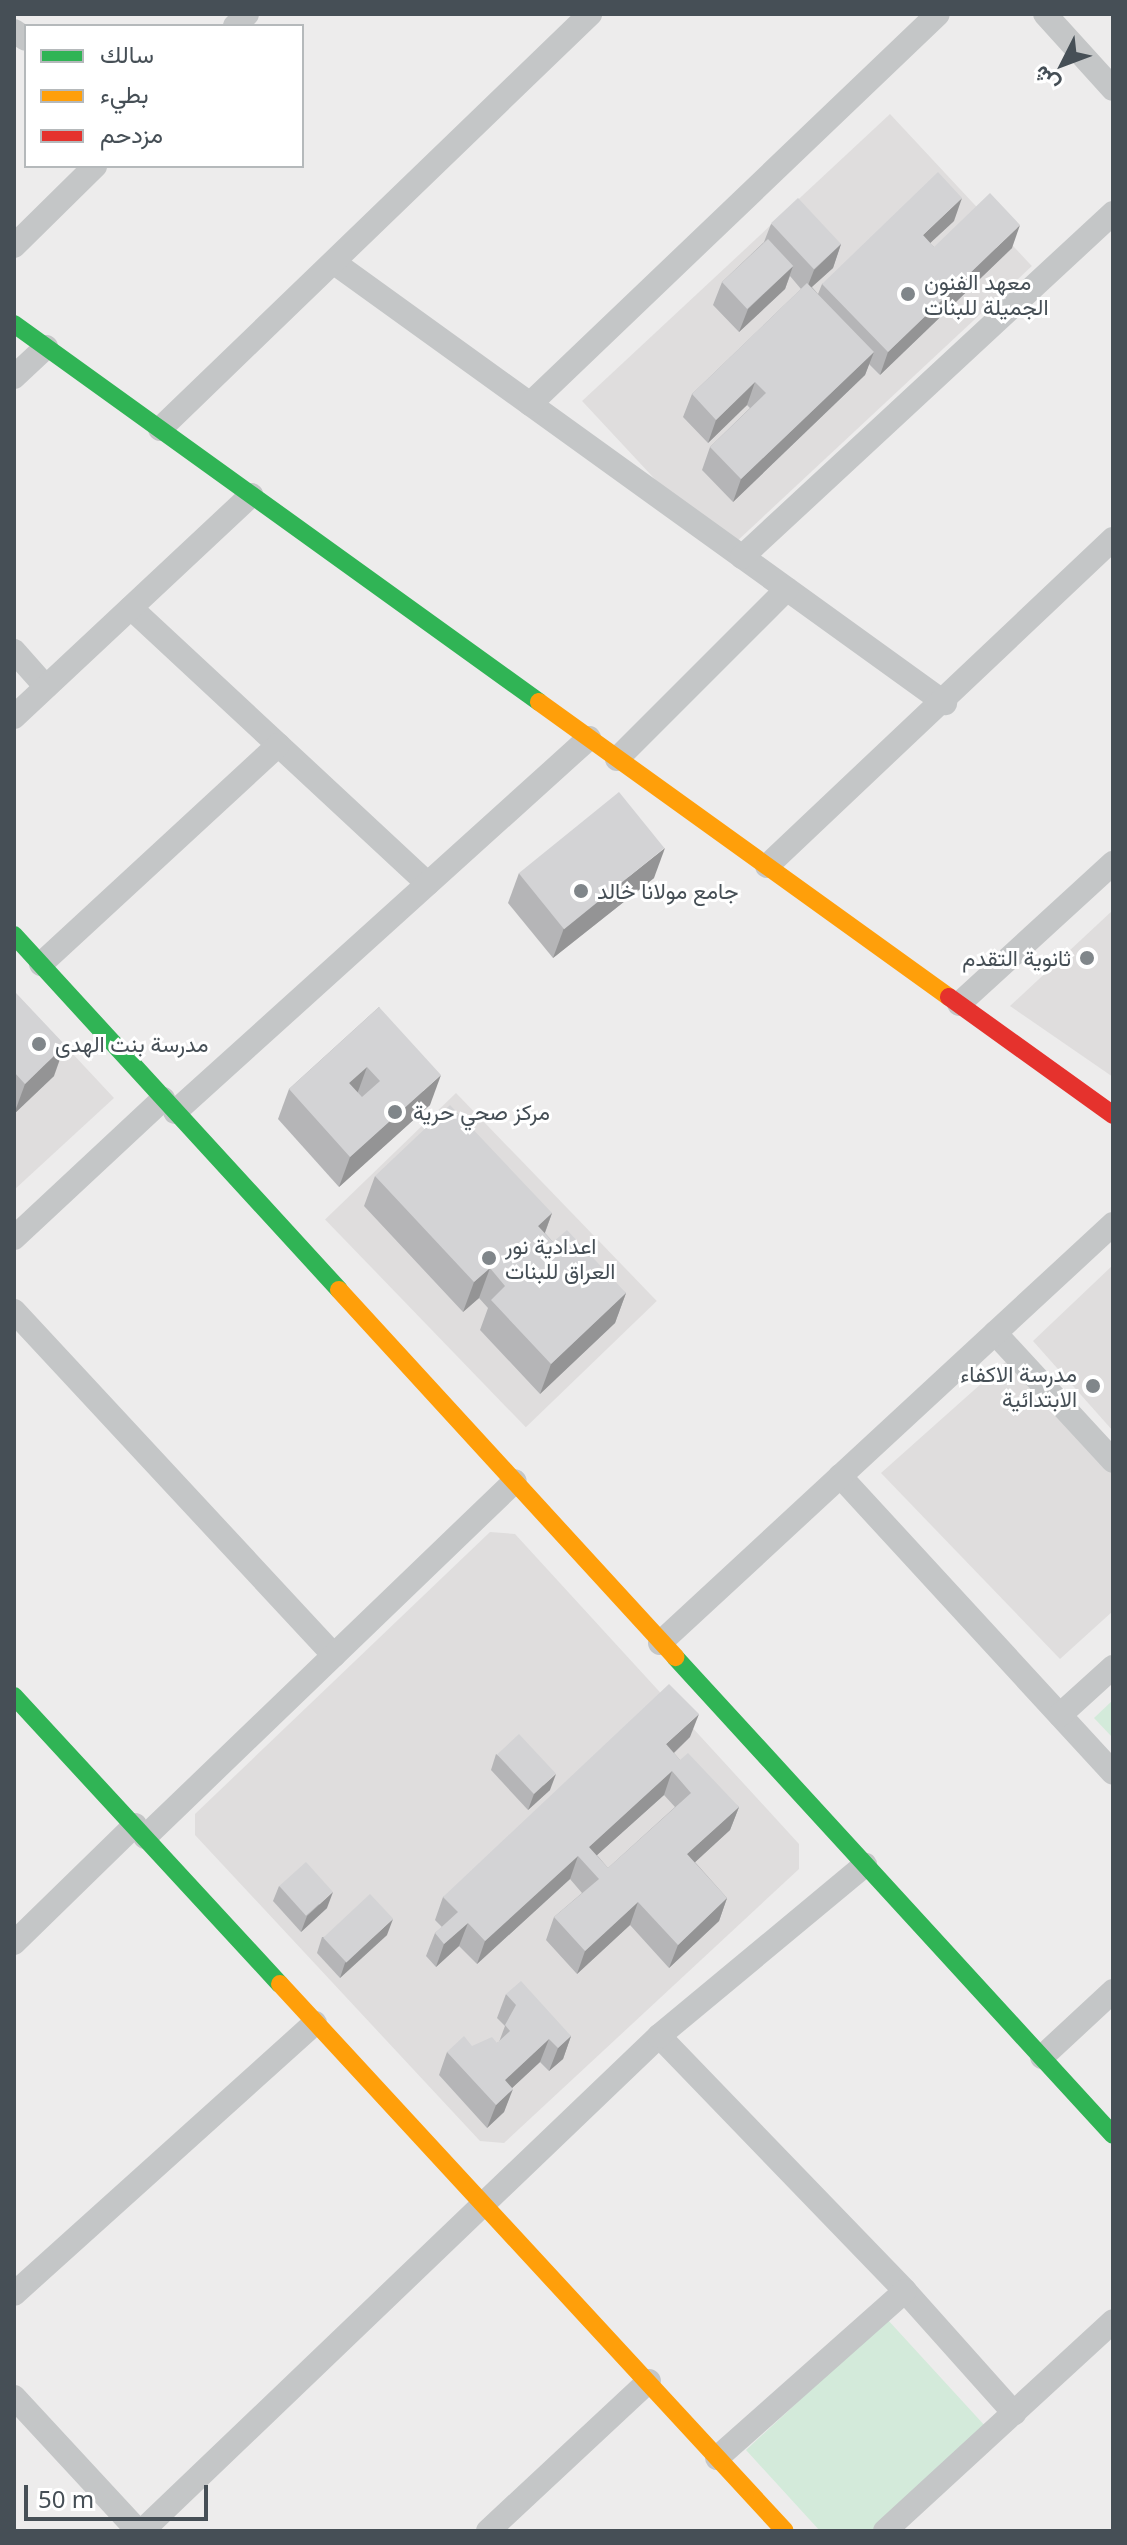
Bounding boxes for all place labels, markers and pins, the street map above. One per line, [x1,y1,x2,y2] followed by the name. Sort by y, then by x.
[924,268,1049,320] place label: معهد الفنون الجميلة للبنات
[899,285,917,303] marker: معهد الفنون الجميلة للبنات
[597,878,738,904] place label: جامع مولانا خالد
[572,882,590,900] marker: جامع مولانا خالد
[962,945,1071,971] place label: ثانوية التقدم
[1078,949,1096,967] marker: ثانوية التقدم
[55,1031,208,1057] place label: مدرسة بنت الهدی
[30,1035,48,1053] marker: مدرسة بنت الهدی
[413,1099,550,1125] place label: مركز صحي حرية
[384,1101,406,1123] marker: مركز صحي حرية
[505,1232,615,1284] place label: اعدادية نور العراق للبنات
[480,1249,498,1267] marker: اعدادية نور العراق للبنات
[960,1360,1077,1412] place label: مدرسة الاكفاء الابتدائية
[1084,1377,1102,1395] marker: مدرسة الاكفاء الابتدائية

